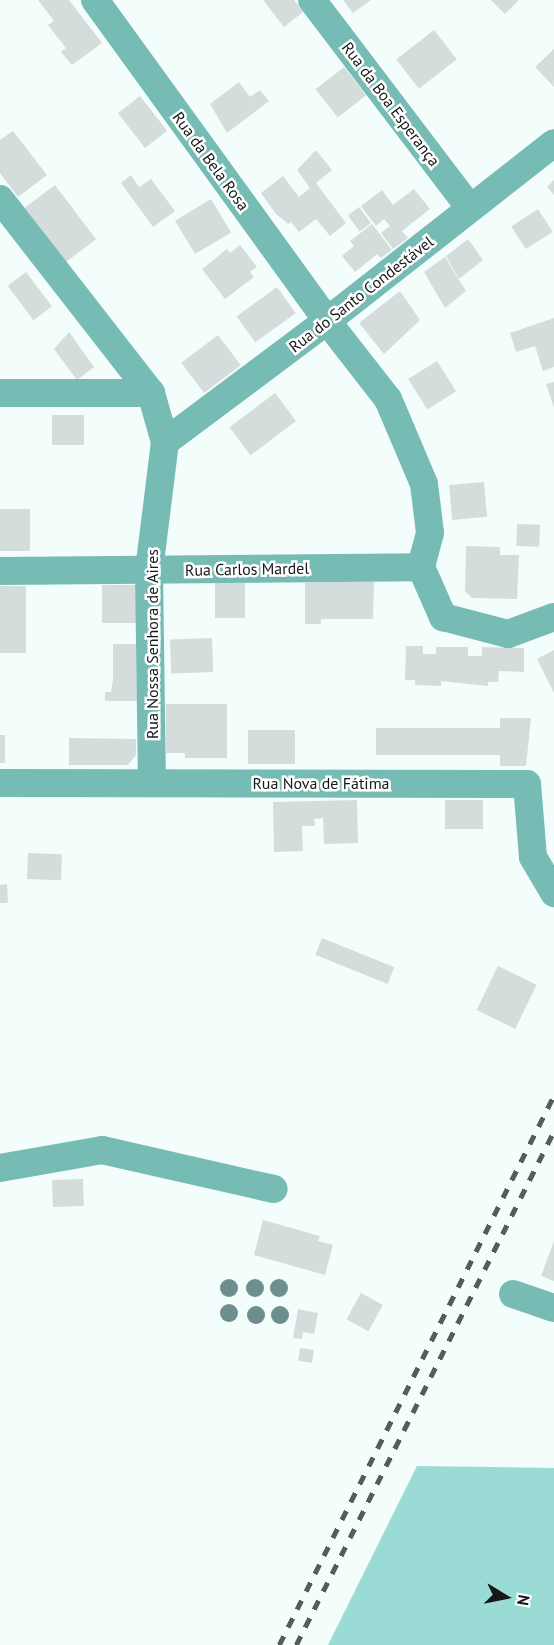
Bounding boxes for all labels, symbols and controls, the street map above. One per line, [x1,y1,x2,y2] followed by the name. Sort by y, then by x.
[338,38,444,170] street label: Rua da Boa Esperança
[169,108,253,214] street label: Rua da Bela Rosa
[285,232,437,356] street label: Rua do Santo Condestável
[142,549,162,739] street label: Rua Nossa Senhora de Aires
[185,558,309,580] street label: Rua Carlos Mardel
[252,773,390,793] street label: Rua Nova de Fátima
[476,1567,536,1627] north arrow
[513,1593,534,1607] text: N

